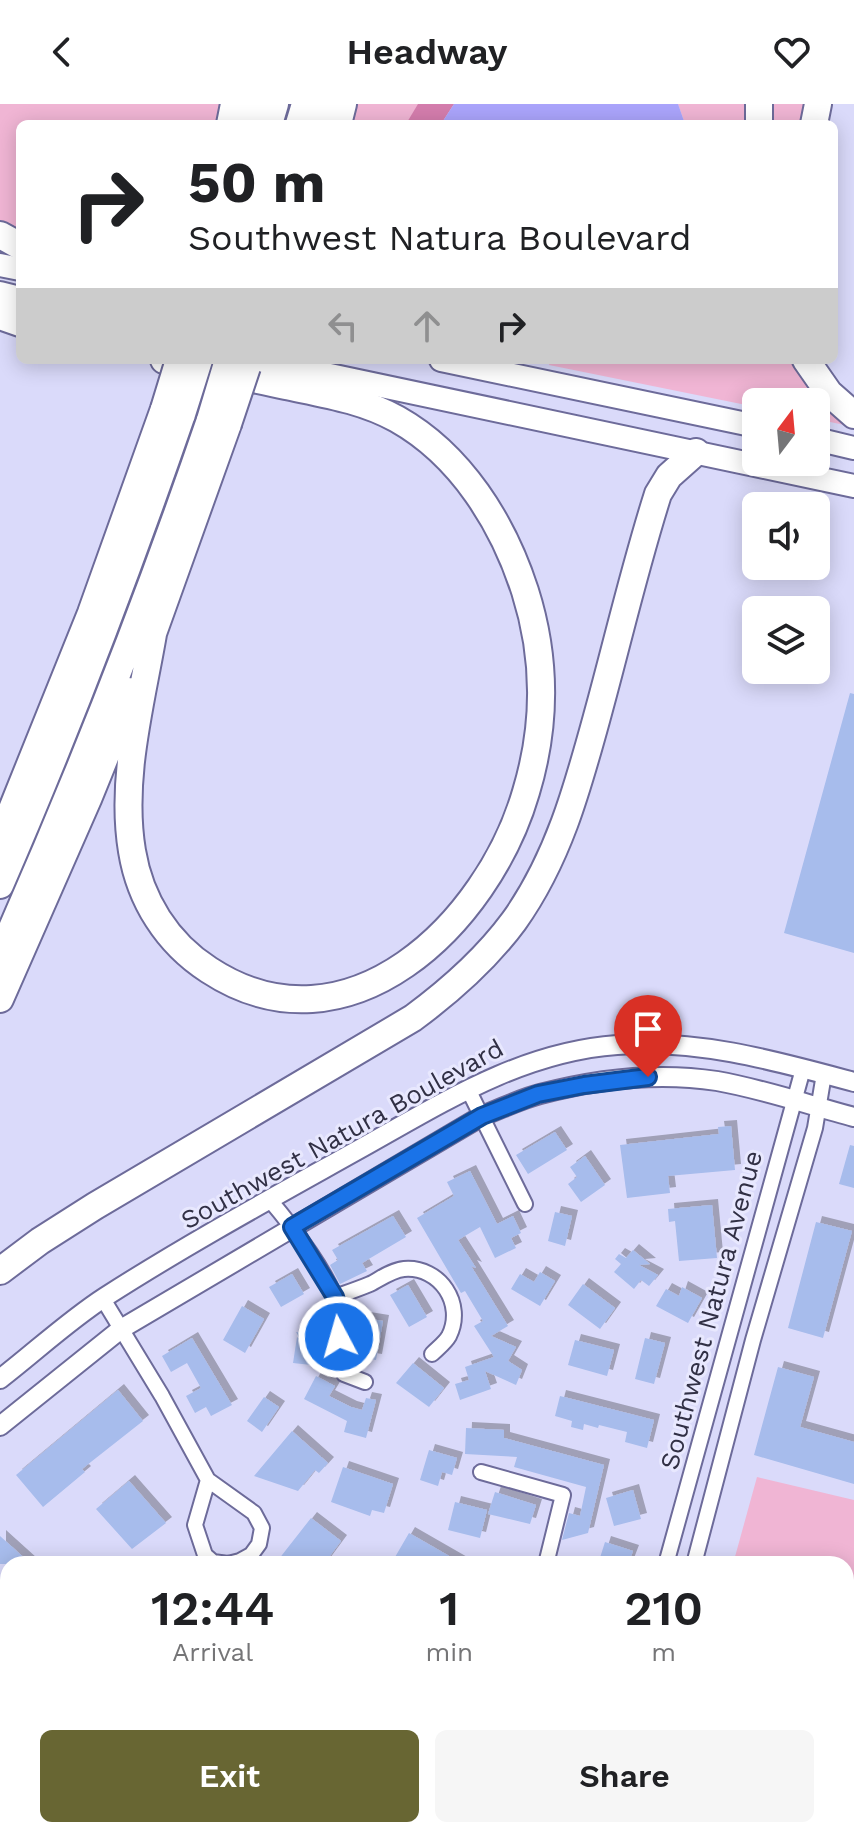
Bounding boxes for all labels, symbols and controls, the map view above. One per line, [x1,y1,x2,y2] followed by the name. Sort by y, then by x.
[40,30,84,74] icon: back
[770,30,814,74] icon: heart
[347,31,507,73] text: Headway
[188,150,325,216] text: 50 m
[56,152,160,256] icon: right
[188,217,692,259] text: Southwest Natura Boulevard
[321,304,365,348] icon: left
[405,304,449,348] icon: ahead
[489,304,533,348] icon: right
[742,388,830,476] north arrow
[742,388,830,684] map controls
[742,492,830,580] button: sound
[742,596,830,684] button: layers
[614,995,682,1077] pin
[626,1007,670,1051] icon: arrive
[176,1033,508,1235] street label: Southwest Natura Boulevard
[654,1147,768,1473] street label: Southwest Natura Avenue
[297,1295,381,1379] position arrow
[151,1580,274,1637] text: 12:44
[439,1580,459,1637] text: 1
[624,1580,703,1637] text: 210
[172,1637,253,1667] text: Arrival
[425,1637,473,1667] text: min
[651,1637,676,1667] text: m
[40,1730,419,1822] button: Exit
[435,1730,814,1822] button: Share

